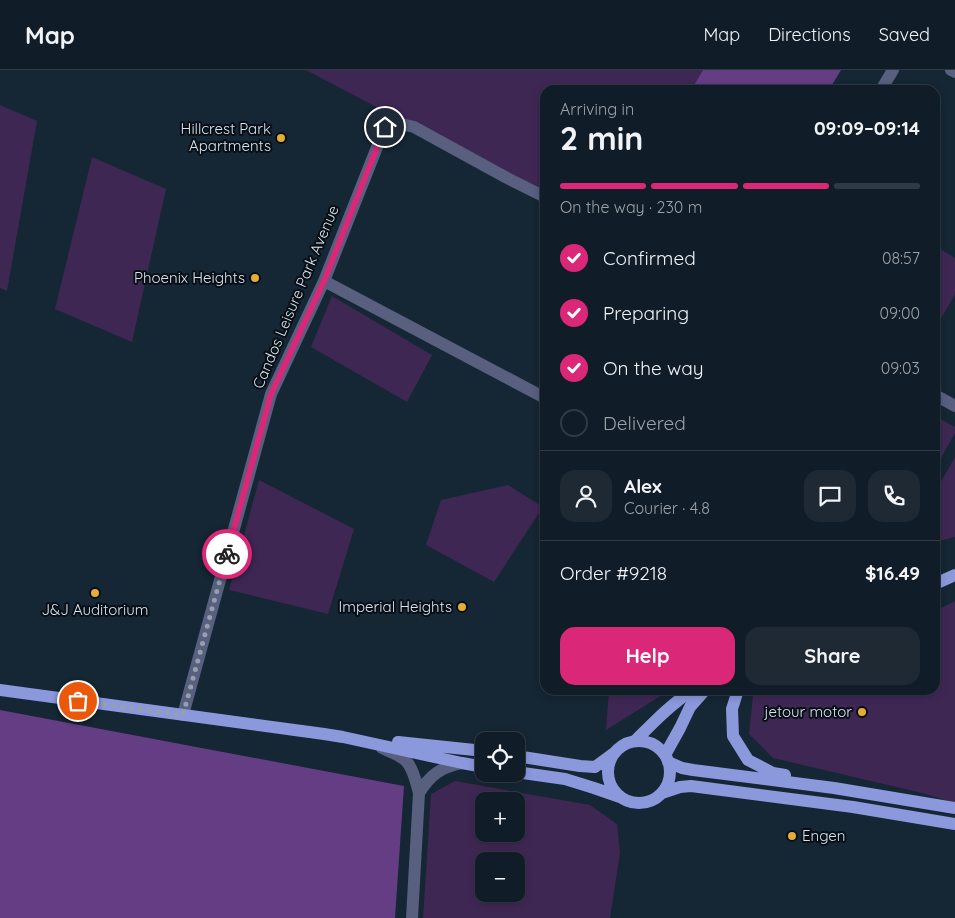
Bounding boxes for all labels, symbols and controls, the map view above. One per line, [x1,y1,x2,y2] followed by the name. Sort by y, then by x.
[25,20,75,50] text: Map
[703,23,740,46] text: Map
[768,23,851,46] text: Directions
[879,23,930,46] text: Saved
[560,99,634,119] text: Arriving in
[364,106,406,148] pin
[371,113,399,141] icon: home
[814,116,920,140] text: 09:09–09:14
[560,118,643,158] text: 2 min
[181,119,271,155] place label: Hillcrest Park Apartments
[275,132,287,144] marker: Hillcrest Park Apartments
[560,197,702,217] text: On the way · 230 m
[248,202,343,391] street label: Candos Leisure Park Avenue
[560,244,588,272] icon: check
[603,246,696,270] text: Confirmed
[882,248,920,268] text: 08:57
[134,268,245,287] place label: Phoenix Heights
[249,272,261,284] marker: Phoenix Heights
[560,299,588,327] icon: check
[603,301,689,325] text: Preparing
[880,303,920,323] text: 09:00
[560,354,588,382] icon: check
[603,356,704,380] text: On the way
[881,358,920,378] text: 09:03
[603,411,686,435] text: Delivered
[560,470,612,522] button: person
[804,470,856,522] button: chat
[868,470,920,522] button: phone
[624,474,662,498] text: Alex
[624,498,710,518] text: Courier · 4.8
[202,529,252,579] courier
[213,540,241,568] icon: bike
[560,561,667,585] text: Order #9218
[865,561,920,585] text: $16.49
[89,587,101,599] marker: J&J Auditorium
[339,597,452,616] place label: Imperial Heights
[41,600,149,619] place label: J&J Auditorium
[456,601,468,613] marker: Imperial Heights
[560,627,735,685] button: Help
[745,627,920,685] button: Share
[57,680,99,722] pin
[64,687,92,715] icon: bag
[763,702,852,721] place label: jetour motor
[856,706,868,718] marker: jetour motor
[475,732,525,902] map controls
[475,732,525,782] button: locate
[475,792,525,842] button: +
[802,826,845,845] place label: Engen
[786,830,798,842] marker: Engen
[475,852,525,902] button: −

